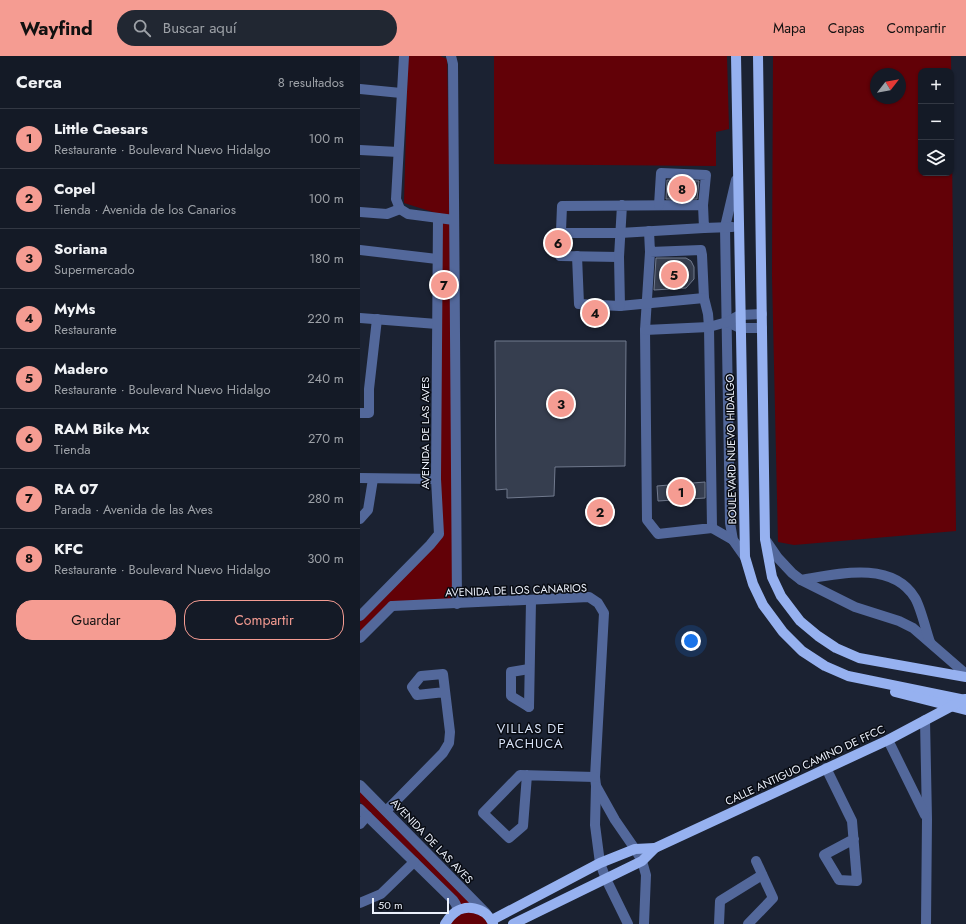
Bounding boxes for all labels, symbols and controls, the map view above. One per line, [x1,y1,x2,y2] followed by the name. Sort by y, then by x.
[117,10,397,46] search box
[20,15,93,42] text: Wayfind
[131,17,153,39] icon: search
[163,17,237,39] text: Buscar aquí
[773,18,806,38] text: Mapa
[828,18,865,38] text: Capas
[887,18,946,38] text: Compartir
[870,68,906,104] north arrow
[918,68,954,176] map controls
[918,68,954,104] button: +
[16,70,62,94] text: Cerca
[278,73,344,92] text: 8 resultados
[918,104,954,140] button: −
[54,118,148,140] text: Little Caesars
[26,129,32,148] text: 1
[309,129,344,148] text: 100 m
[54,140,271,159] text: Restaurante · Boulevard Nuevo Hidalgo
[918,140,954,176] button: layers
[669,174,695,204] pin: 8
[54,178,95,200] text: Copel
[25,189,33,208] text: 2
[309,189,344,208] text: 100 m
[54,200,236,219] text: Tienda · Avenida de los Canarios
[545,228,571,258] pin: 6
[54,238,107,260] text: Soriana
[25,249,33,268] text: 3
[309,249,344,268] text: 180 m
[54,260,135,279] text: Supermercado
[661,260,687,290] pin: 5
[431,270,457,300] pin: 7
[54,298,95,320] text: MyMs
[582,298,608,328] pin: 4
[24,309,34,328] text: 4
[307,309,344,328] text: 220 m
[54,320,117,339] text: Restaurante
[54,358,108,380] text: Madero
[25,369,33,388] text: 5
[307,369,344,388] text: 240 m
[722,373,740,524] street label: BOULEVARD NUEVO HIDALGO
[417,377,433,489] street label: AVENIDA DE LAS AVES
[54,380,271,399] text: Restaurante · Boulevard Nuevo Hidalgo
[548,389,574,419] pin: 3
[54,418,150,440] text: RAM Bike Mx
[25,429,33,448] text: 6
[308,429,344,448] text: 270 m
[54,440,91,459] text: Tienda
[668,477,694,507] pin: 1
[54,478,98,500] text: RA 07
[25,489,33,508] text: 7
[308,489,344,508] text: 280 m
[587,497,613,527] pin: 2
[54,500,213,519] text: Parada · Avenida de las Aves
[54,538,83,560] text: KFC
[25,549,33,568] text: 8
[307,549,344,568] text: 300 m
[54,560,271,579] text: Restaurante · Boulevard Nuevo Hidalgo
[445,580,587,600] street label: AVENIDA DE LOS CANARIOS
[16,600,176,640] button: Guardar
[184,600,344,640] button: Compartir
[681,631,701,651] your location
[497,719,565,753] district label: VILLAS DE PACHUCA
[723,721,887,809] street label: CALLE ANTIGUO CAMINO DE FFCC
[387,795,477,887] street label: AVENIDA DE LAS AVES
[372,896,449,915] scale bar
[378,897,403,913] text: 50 m

